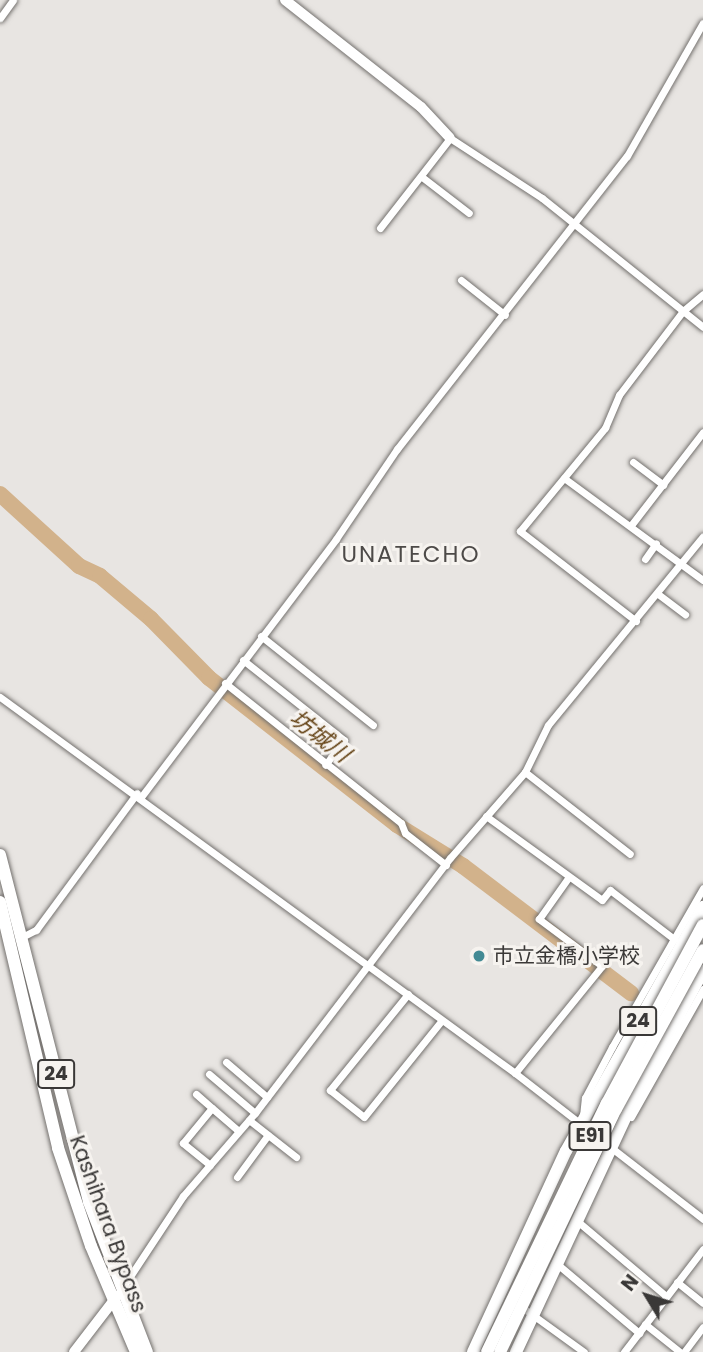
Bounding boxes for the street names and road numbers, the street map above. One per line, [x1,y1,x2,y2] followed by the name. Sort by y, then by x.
[619,1006,657,1036] road number: 24
[37,1058,75,1090] road number: 24
[567,1120,613,1152] road number: E91
[64,1132,152,1316] street label: Kashihara Bypass

